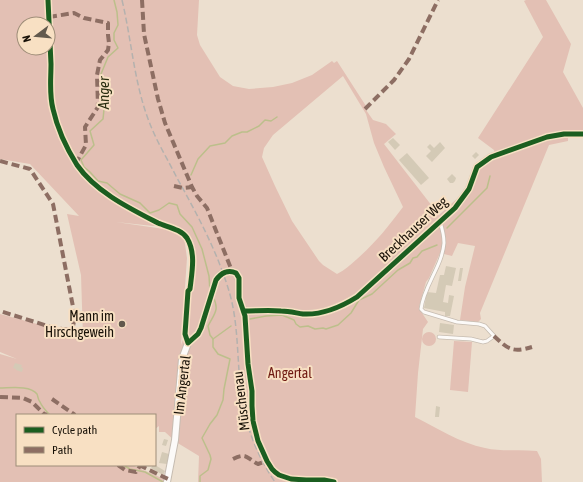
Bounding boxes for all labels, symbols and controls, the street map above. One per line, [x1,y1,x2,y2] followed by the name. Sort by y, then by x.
[16,16,56,56] north arrow
[20,34,33,44] text: N
[95,76,112,110] water label: Anger
[375,193,451,265] street label: Breckhauser Weg
[45,308,114,340] place label: Mann im Hirschgeweih
[117,319,127,329] marker: Mann im Hirschgeweih
[170,354,194,416] street label: Im Angertal
[268,365,312,381] park label: Angertal
[229,371,253,431] street label: Müschenau
[16,414,156,466] legend
[52,423,97,437] text: Cycle path
[52,443,73,457] text: Path

